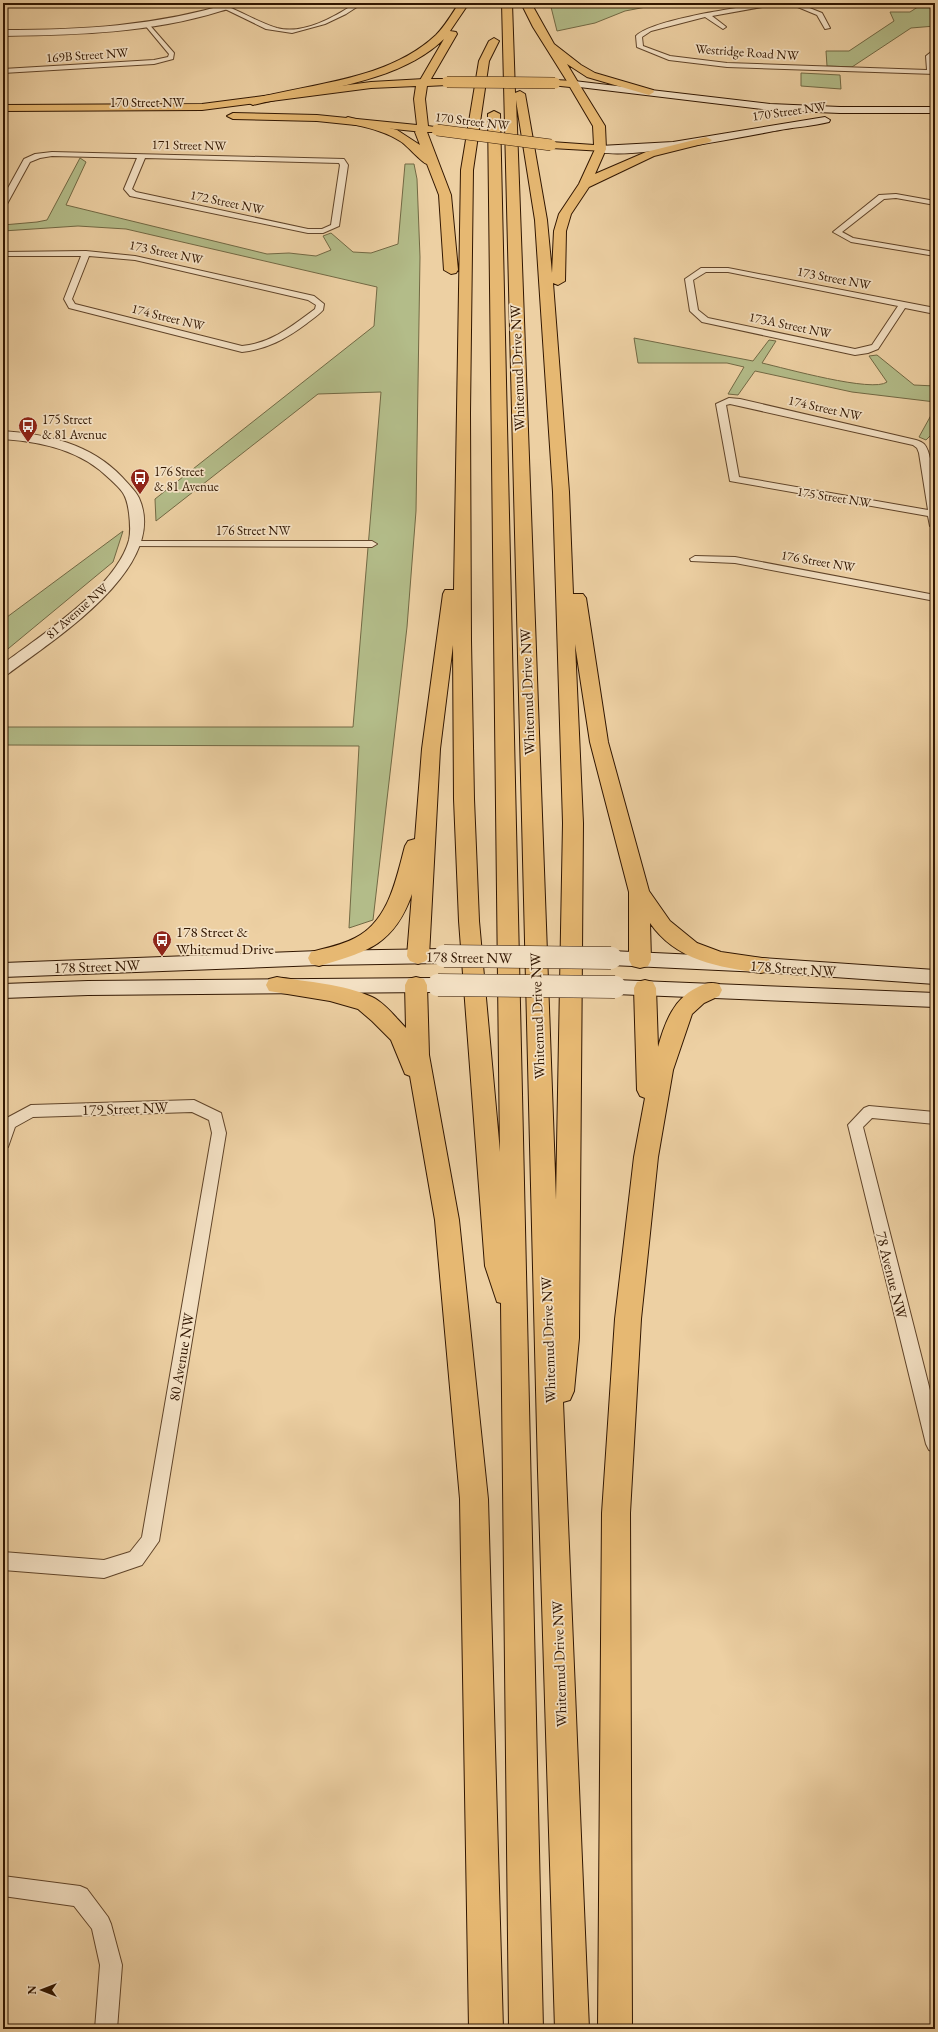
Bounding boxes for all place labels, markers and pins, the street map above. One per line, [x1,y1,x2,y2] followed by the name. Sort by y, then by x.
[42,411,107,443] place label: 175 Street & 81 Avenue
[17,415,39,443] bus stop icon: 175 Street & 81 Avenue
[154,463,219,495] place label: 176 Street & 81 Avenue
[129,467,151,495] bus stop icon: 176 Street & 81 Avenue
[176,922,274,958] place label: 178 Street & Whitemud Drive
[151,929,173,957] bus stop icon: 178 Street & Whitemud Drive

